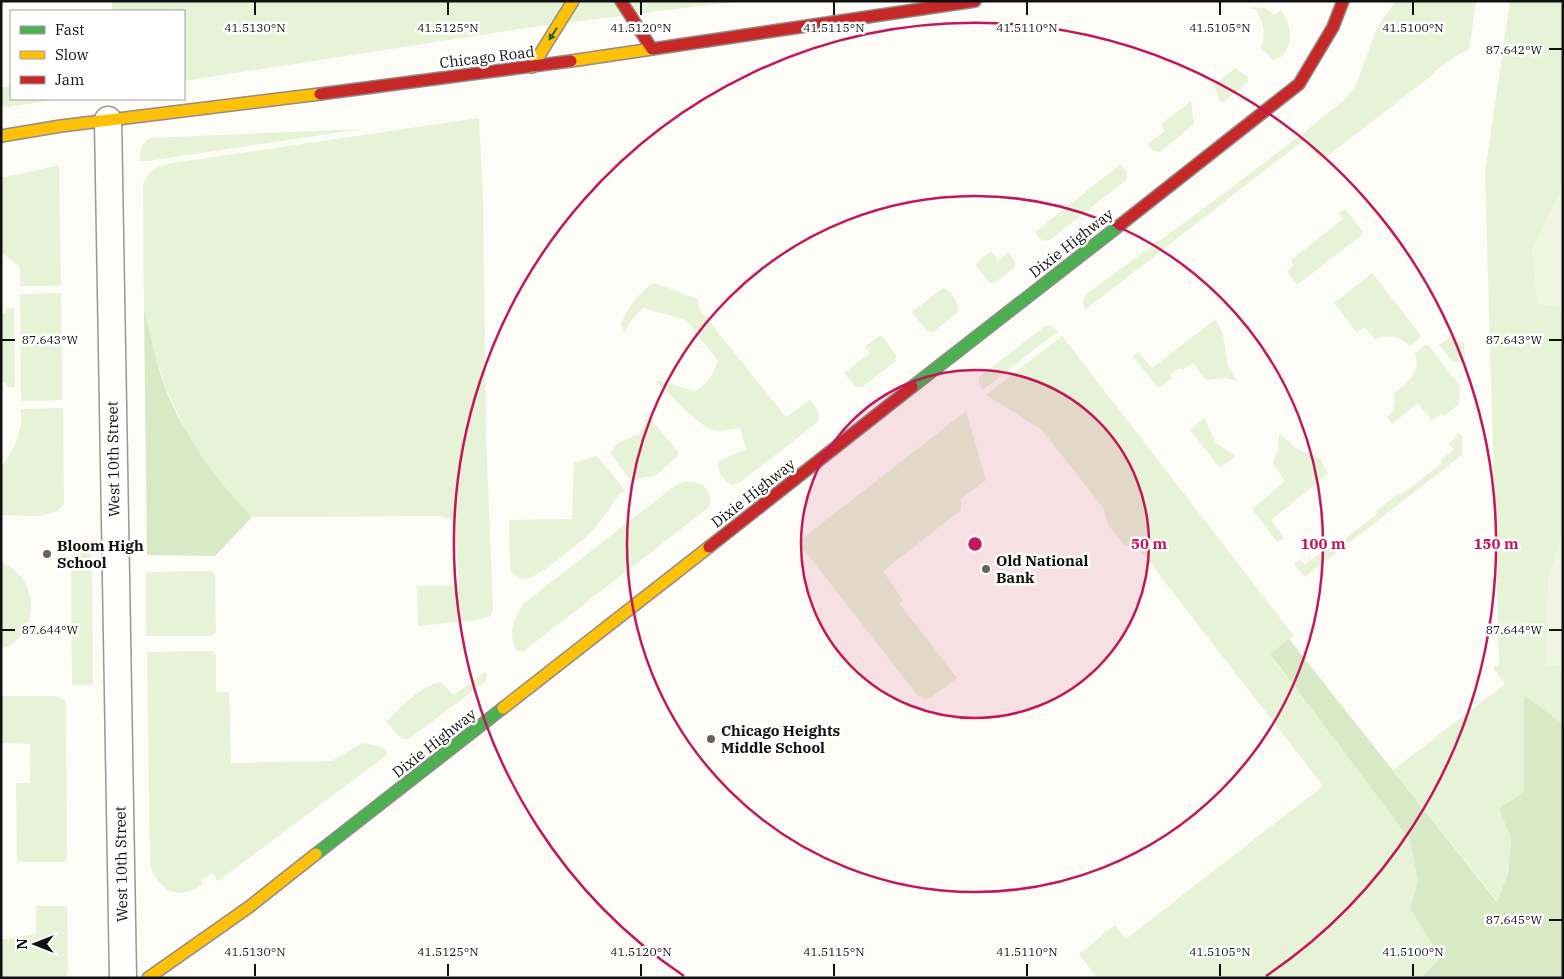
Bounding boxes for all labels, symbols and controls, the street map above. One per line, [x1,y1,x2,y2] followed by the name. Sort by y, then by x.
[10,10,185,100] legend
[55,20,85,39] text: Fast
[224,20,286,35] text: 41.5130°N
[417,20,479,35] text: 41.5125°N
[610,20,672,35] text: 41.5120°N
[803,20,865,35] text: 41.5115°N
[996,20,1058,35] text: 41.5110°N
[1189,20,1251,35] text: 41.5105°N
[1382,20,1444,35] text: 41.5100°N
[548,27,557,41] one-way arrow
[438,42,536,72] street label: Chicago Road
[1486,42,1543,57] text: 87.642°W
[55,45,89,64] text: Slow
[55,70,84,89] text: Jam
[1025,204,1117,282] street label: Dixie Highway
[22,332,79,347] text: 87.643°W
[1486,332,1543,347] text: 87.643°W
[102,401,124,517] street label: West 10th Street
[707,454,799,532] street label: Dixie Highway
[1131,534,1167,553] text: 50 m
[1300,534,1346,553] text: 100 m
[1473,534,1519,553] text: 150 m
[966,535,984,553] centre of rings
[57,536,144,572] place label: Bloom High School
[41,548,53,560] marker: Bloom High School
[996,551,1089,587] place label: Old National Bank
[980,563,992,575] marker: Old National Bank
[22,622,79,637] text: 87.644°W
[1486,622,1543,637] text: 87.644°W
[388,704,480,782] street label: Dixie Highway
[721,721,840,757] place label: Chicago Heights Middle School
[705,733,717,745] marker: Chicago Heights Middle School
[110,806,132,922] street label: West 10th Street
[1486,912,1543,927] text: 87.645°W
[10,919,60,969] north arrow
[13,938,31,950] text: N
[224,944,286,959] text: 41.5130°N
[417,944,479,959] text: 41.5125°N
[610,944,672,959] text: 41.5120°N
[803,944,865,959] text: 41.5115°N
[996,944,1058,959] text: 41.5110°N
[1189,944,1251,959] text: 41.5105°N
[1382,944,1444,959] text: 41.5100°N

